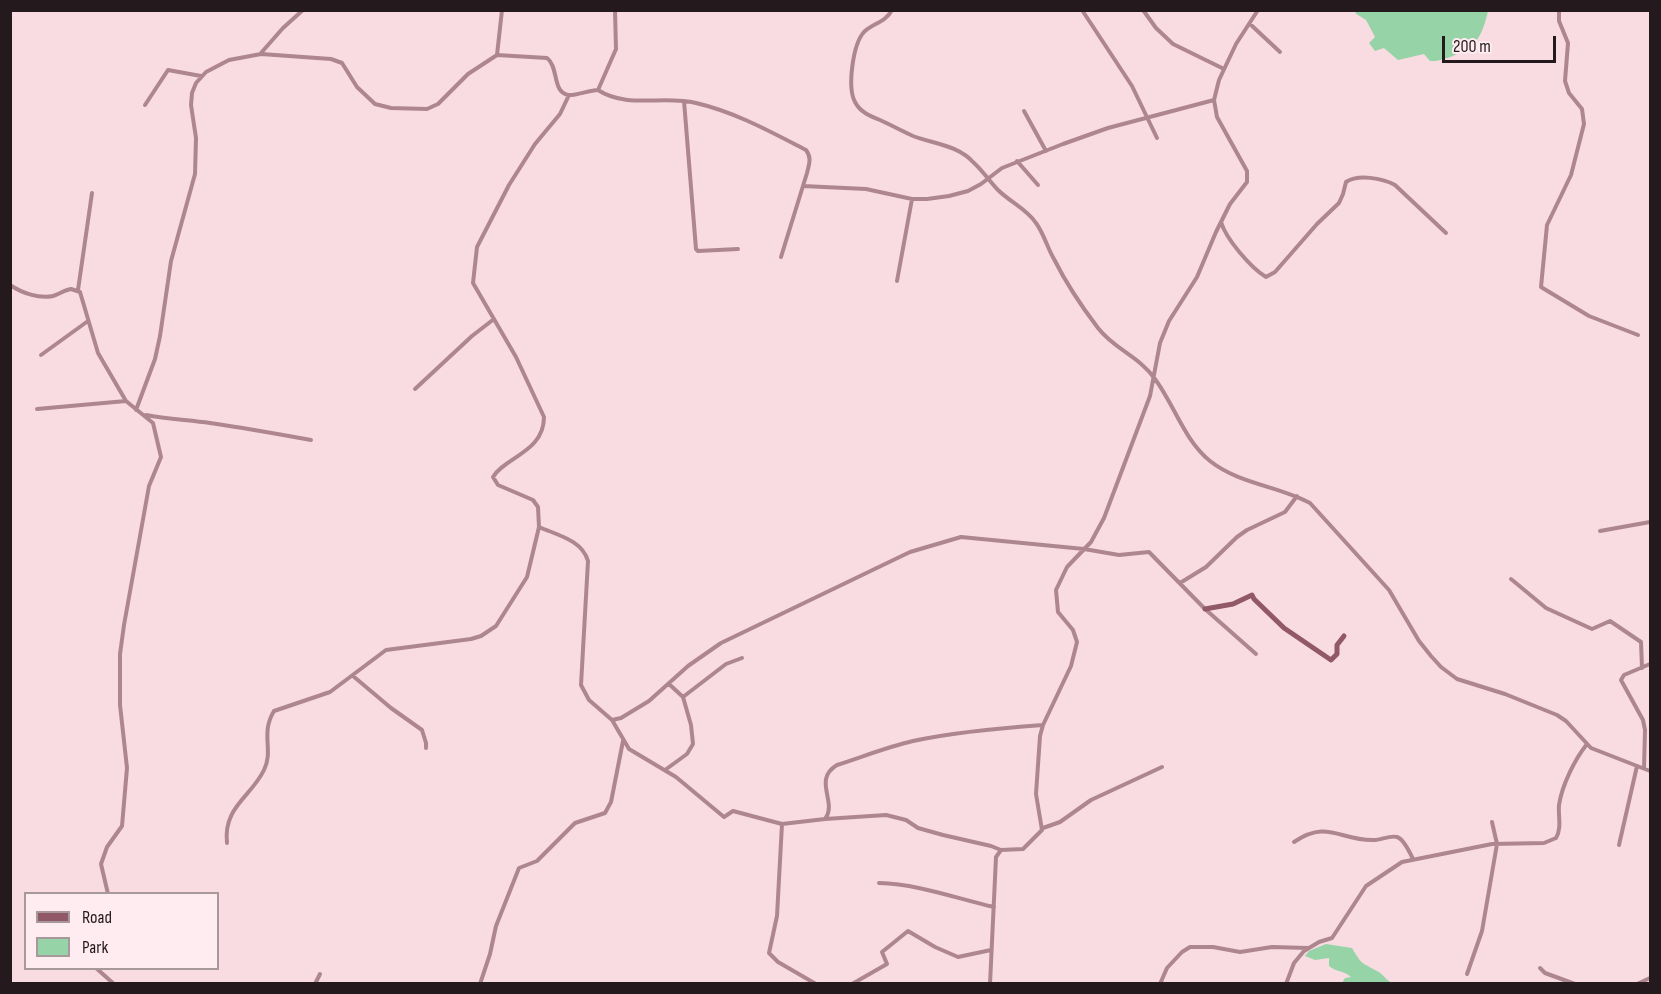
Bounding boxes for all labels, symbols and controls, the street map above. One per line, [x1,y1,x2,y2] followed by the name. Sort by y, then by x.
[1445,24,1559,62] scale bar
[1453,36,1491,57] text: 200 m
[24,892,219,970] legend
[82,907,112,928] text: Road
[82,937,108,958] text: Park

